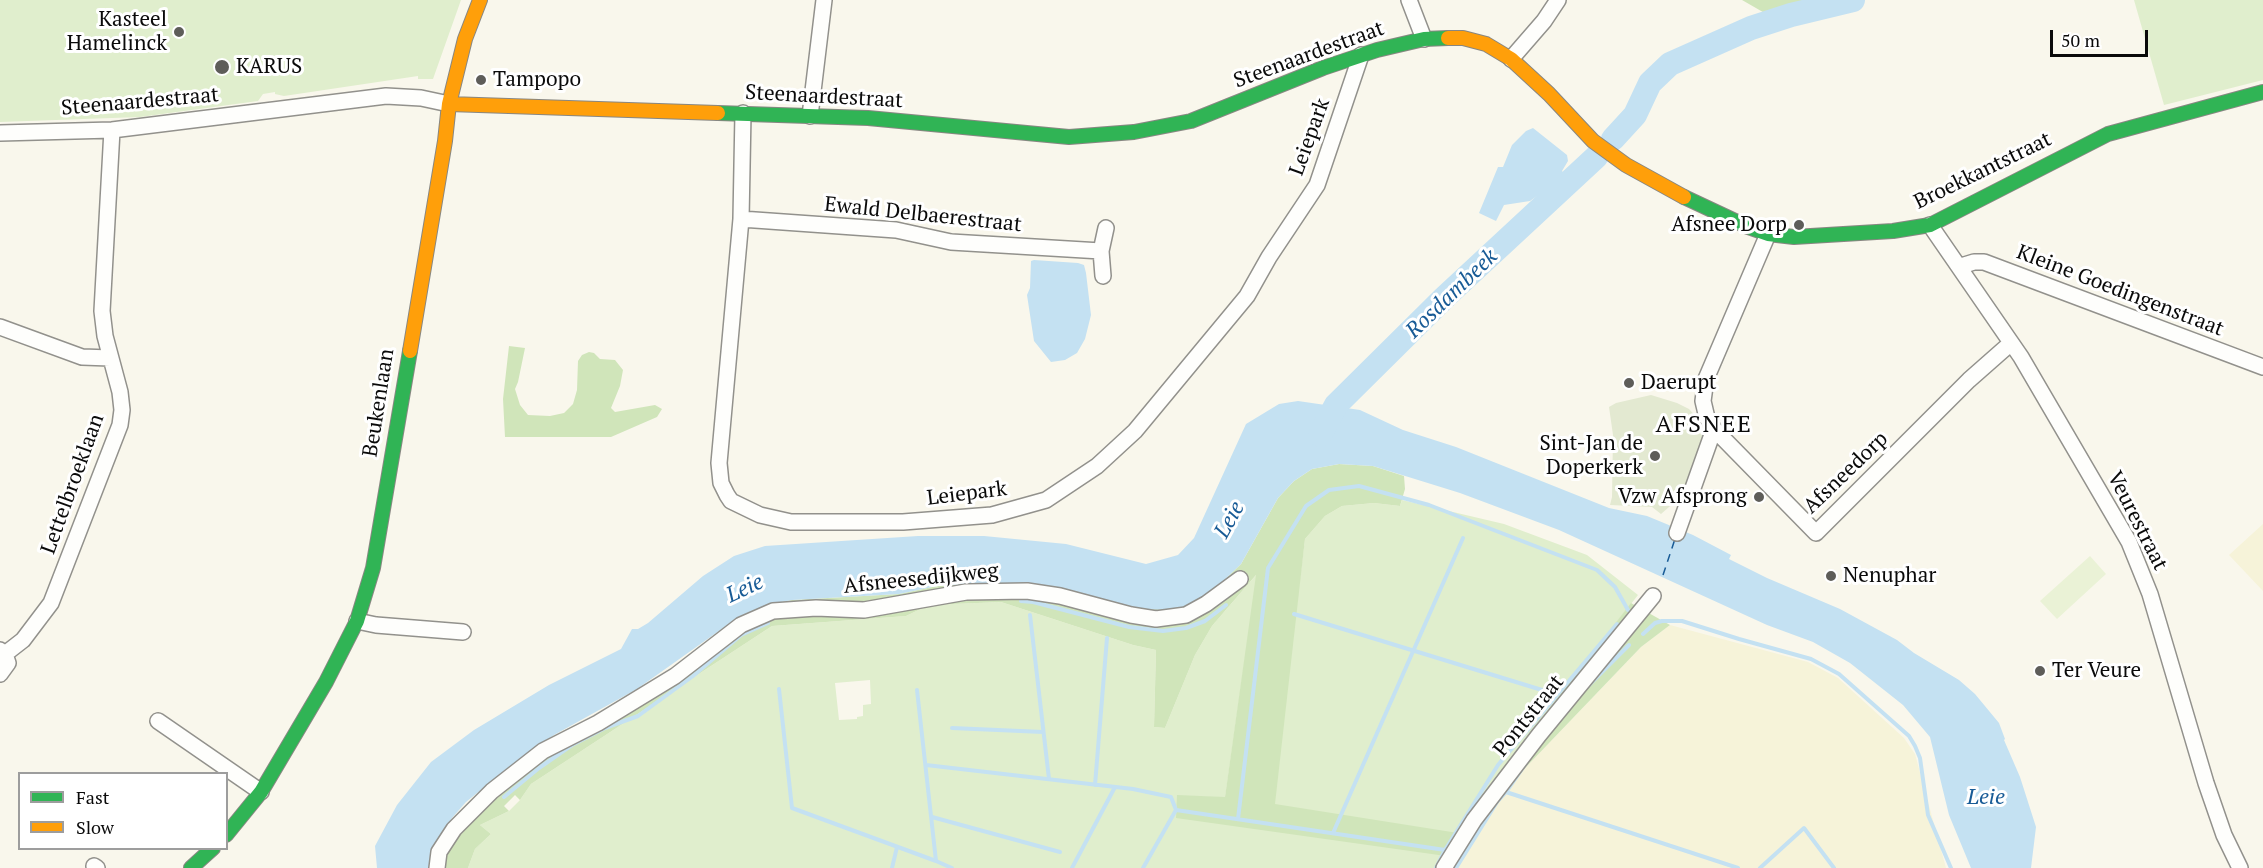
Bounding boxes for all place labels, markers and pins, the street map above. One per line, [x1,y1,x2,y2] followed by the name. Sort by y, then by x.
[67,7,167,57] place label: Kasteel Hamelinck
[172,25,186,39] marker: Kasteel Hamelinck
[236,54,302,80] place label: KARUS
[213,58,231,76] marker: KARUS
[493,67,581,93] place label: Tampopo
[474,73,488,87] marker: Tampopo
[1671,212,1787,238] place label: Afsnee Dorp
[1792,218,1806,232] marker: Afsnee Dorp
[1641,370,1717,396] place label: Daerupt
[1622,376,1636,390] marker: Daerupt
[1540,431,1643,481] place label: Sint-Jan de Doperkerk
[1648,449,1662,463] marker: Sint-Jan de Doperkerk
[1618,484,1747,510] place label: Vzw Afsprong
[1752,490,1766,504] marker: Vzw Afsprong
[1843,563,1936,589] place label: Nenuphar
[1824,569,1838,583] marker: Nenuphar
[2052,658,2141,684] place label: Ter Veure
[2033,664,2047,678] marker: Ter Veure

